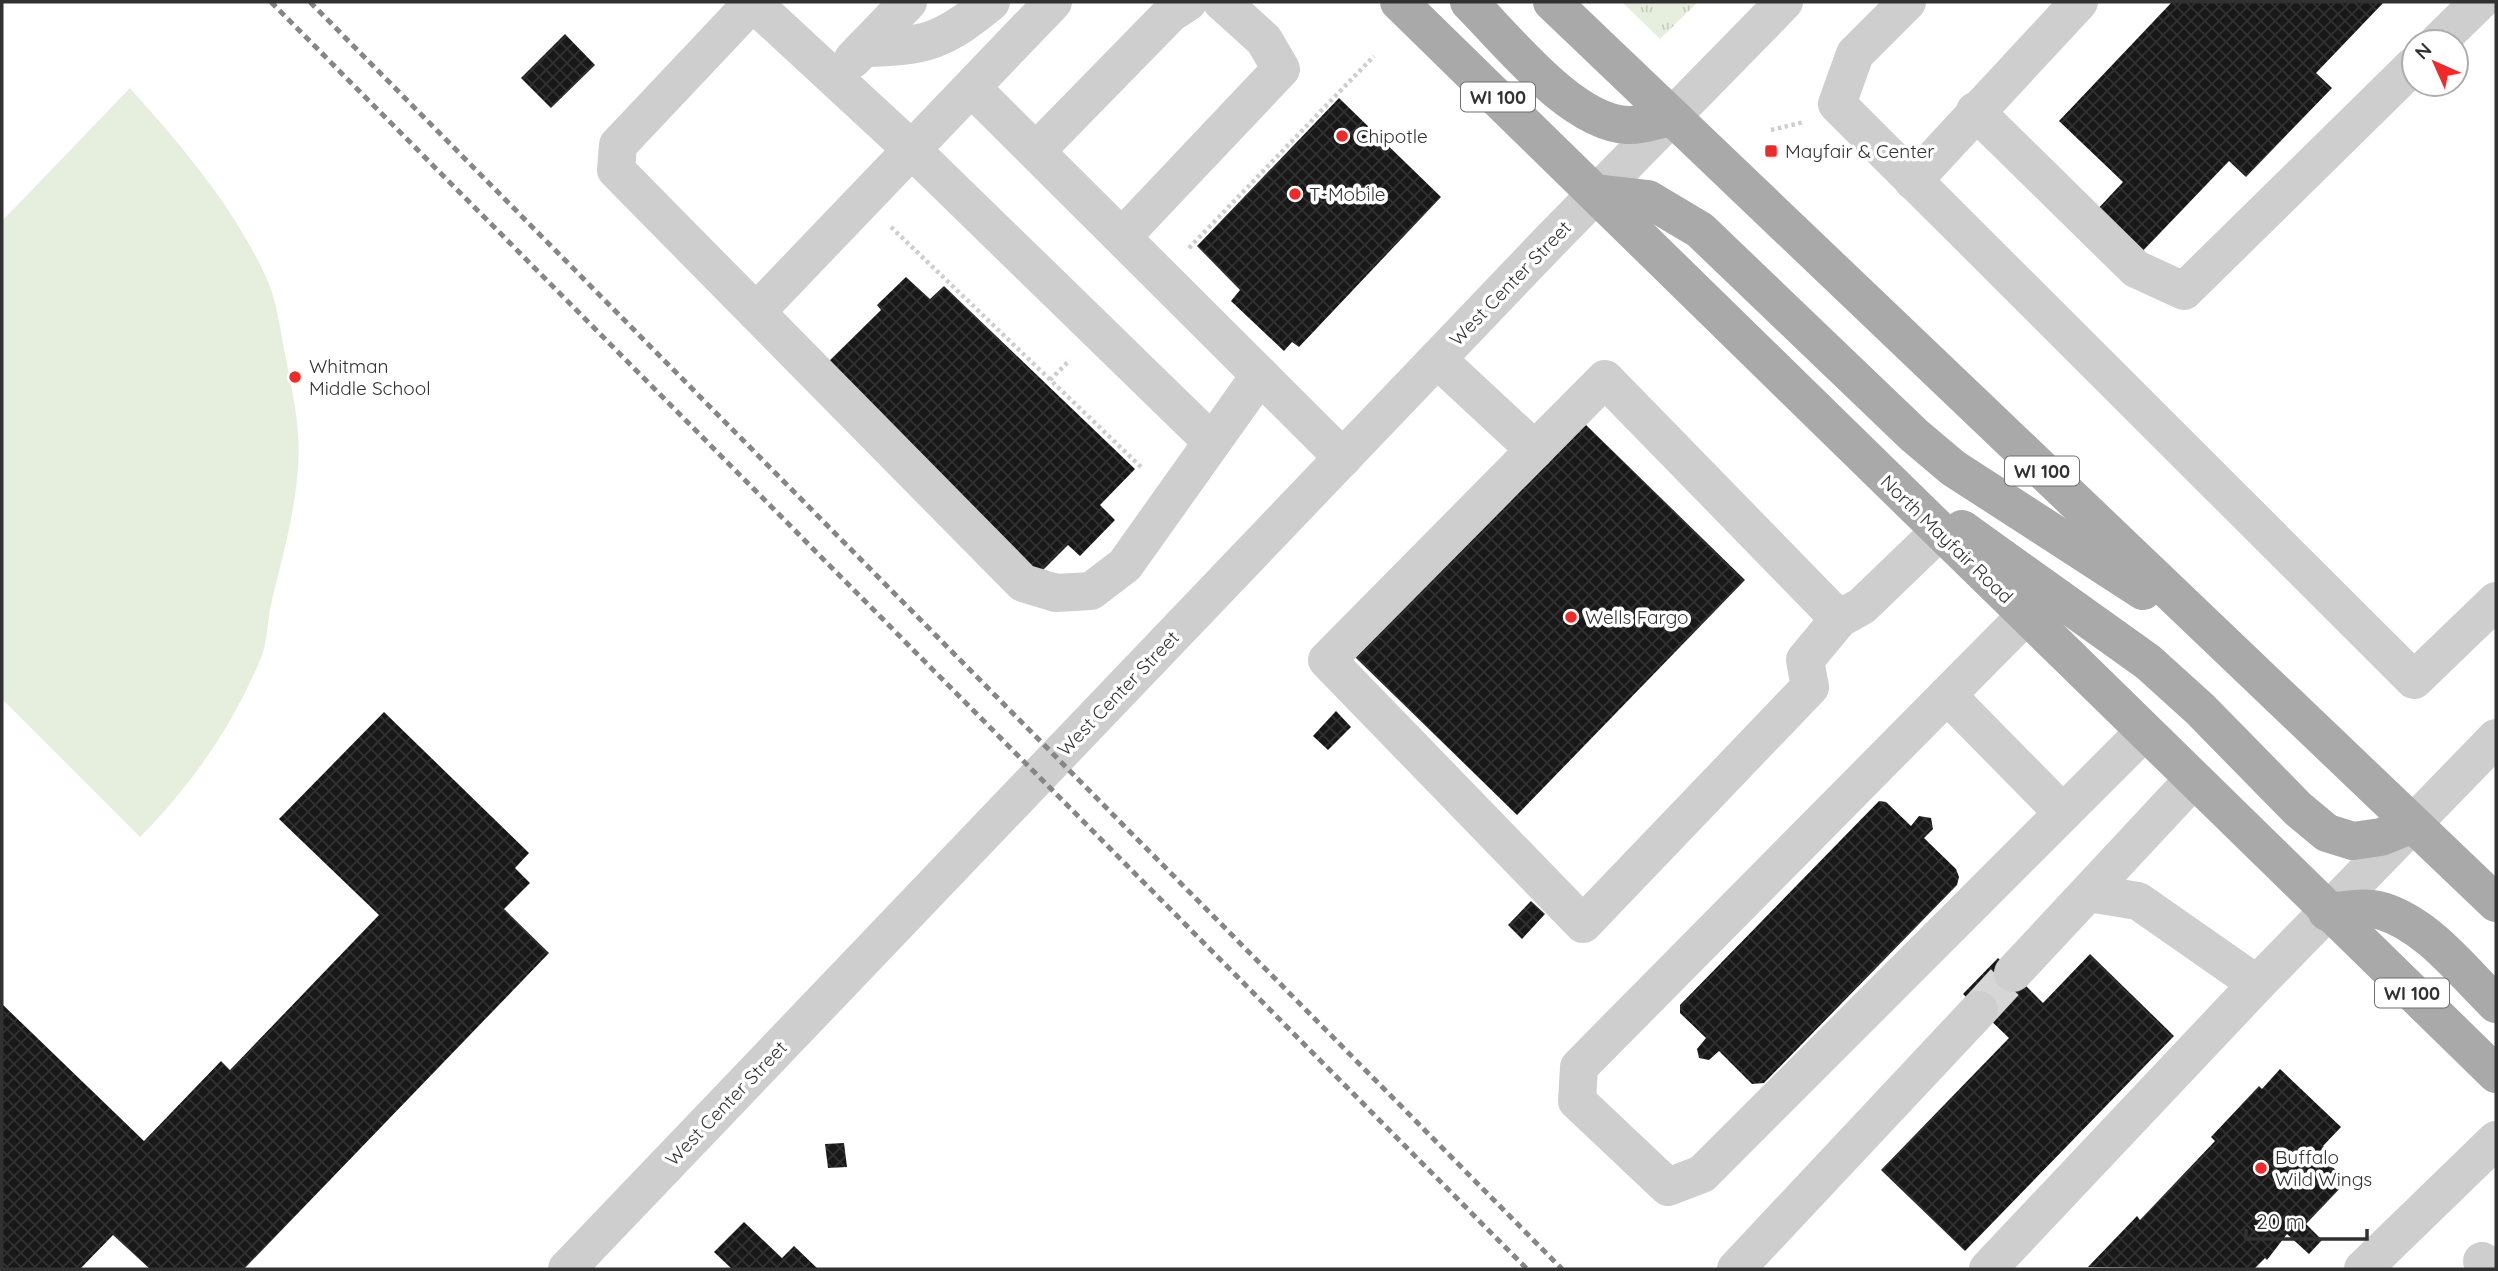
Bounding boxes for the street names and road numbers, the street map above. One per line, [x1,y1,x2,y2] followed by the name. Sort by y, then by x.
[1461,82,1535,112] road number: WI 100
[1444,215,1576,351] street label: West Center Street
[2005,457,2079,486] road number: WI 100
[1876,470,2018,608] street label: North Mayfair Road
[1052,625,1184,761] street label: West Center Street
[2375,978,2449,1008] road number: WI 100
[660,1035,792,1171] street label: West Center Street

